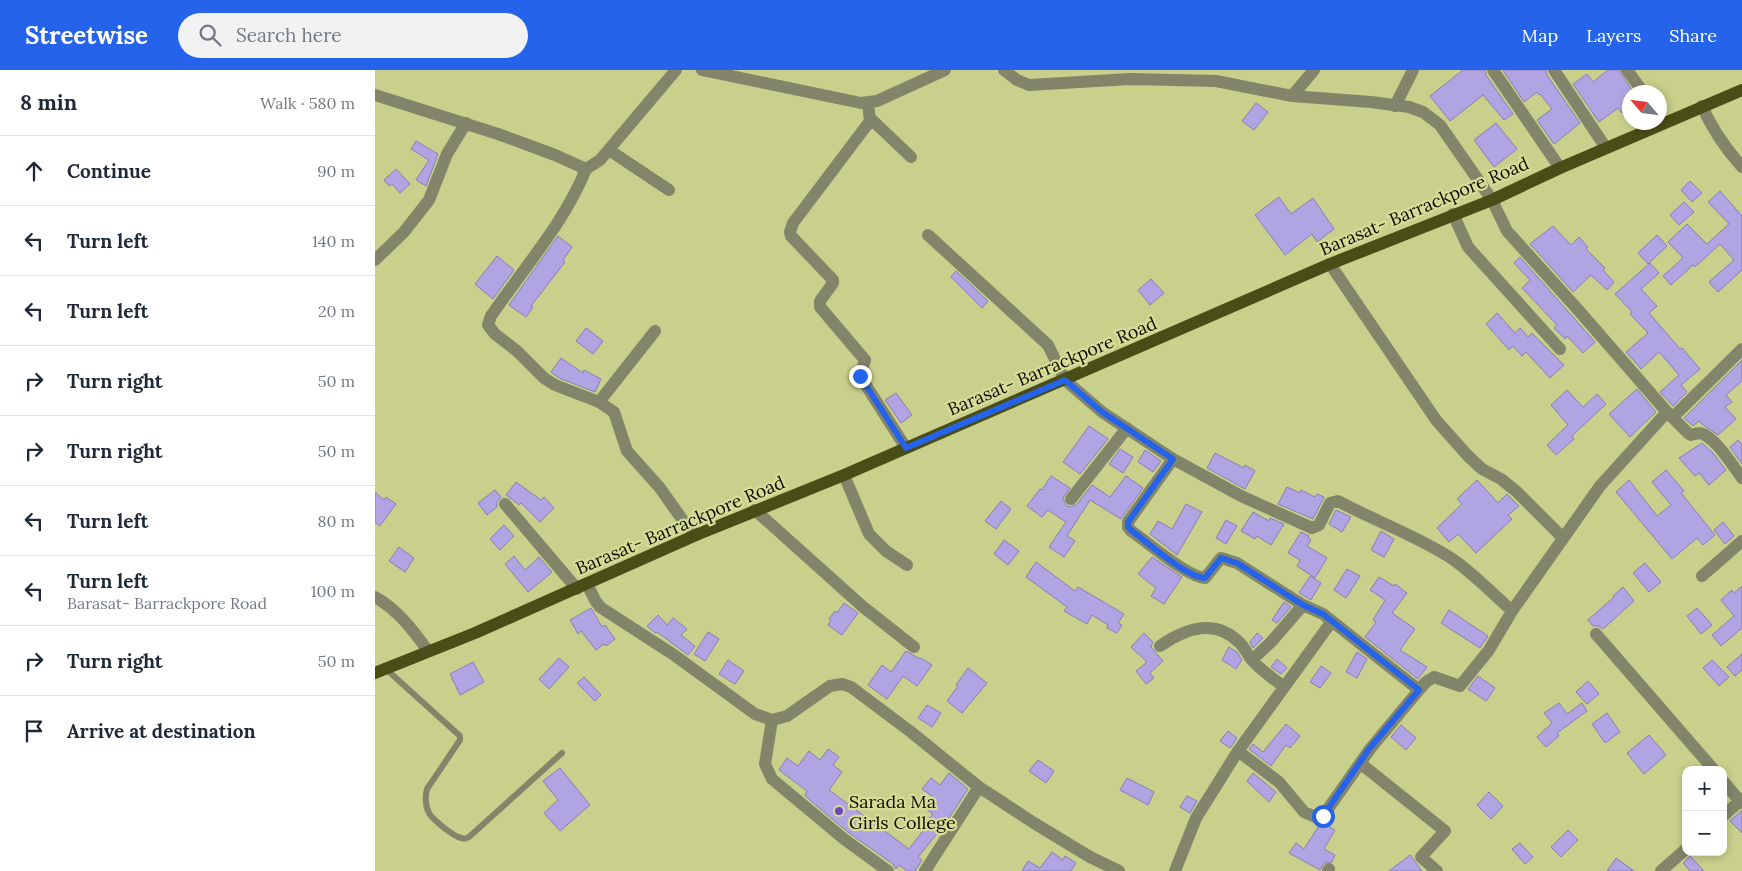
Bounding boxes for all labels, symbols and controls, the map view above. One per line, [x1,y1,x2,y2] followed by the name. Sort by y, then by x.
[178,13,528,58] search box
[25,20,148,51] text: Streetwise
[196,21,224,49] icon: search
[236,23,342,47] text: Search here
[1522,24,1558,47] text: Map
[1586,24,1641,47] text: Layers
[1669,24,1717,47] text: Share
[1622,85,1667,130] north arrow
[20,89,77,116] text: 8 min
[260,93,355,113] text: Walk · 580 m
[1316,151,1532,261] street label: Barasat- Barrackpore Road
[20,157,48,185] icon: ahead
[67,159,151,183] text: Continue
[317,161,355,181] text: 90 m
[20,227,48,255] icon: left
[67,229,148,253] text: Turn left
[312,231,355,251] text: 140 m
[20,297,48,325] icon: left
[67,299,148,323] text: Turn left
[318,301,355,321] text: 20 m
[944,311,1160,421] street label: Barasat- Barrackpore Road
[849,365,872,388] route end
[20,367,48,395] icon: right
[67,369,163,393] text: Turn right
[318,371,355,391] text: 50 m
[20,437,48,465] icon: right
[67,439,163,463] text: Turn right
[318,441,355,461] text: 50 m
[572,470,788,580] street label: Barasat- Barrackpore Road
[20,507,48,535] icon: left
[67,509,148,533] text: Turn left
[318,511,355,531] text: 80 m
[67,569,148,593] text: Turn left
[20,577,48,605] icon: left
[311,581,355,601] text: 100 m
[67,593,267,613] text: Barasat- Barrackpore Road
[20,647,48,675] icon: right
[67,649,163,673] text: Turn right
[318,651,355,671] text: 50 m
[20,717,48,745] icon: arrive
[67,719,256,743] text: Arrive at destination
[1682,766,1727,856] map controls
[1682,766,1727,811] button: +
[849,790,956,834] place label: Sarada Ma Girls College
[833,805,845,817] marker: Sarada Ma Girls College
[1312,805,1335,828] route start
[1682,811,1727,856] button: −

